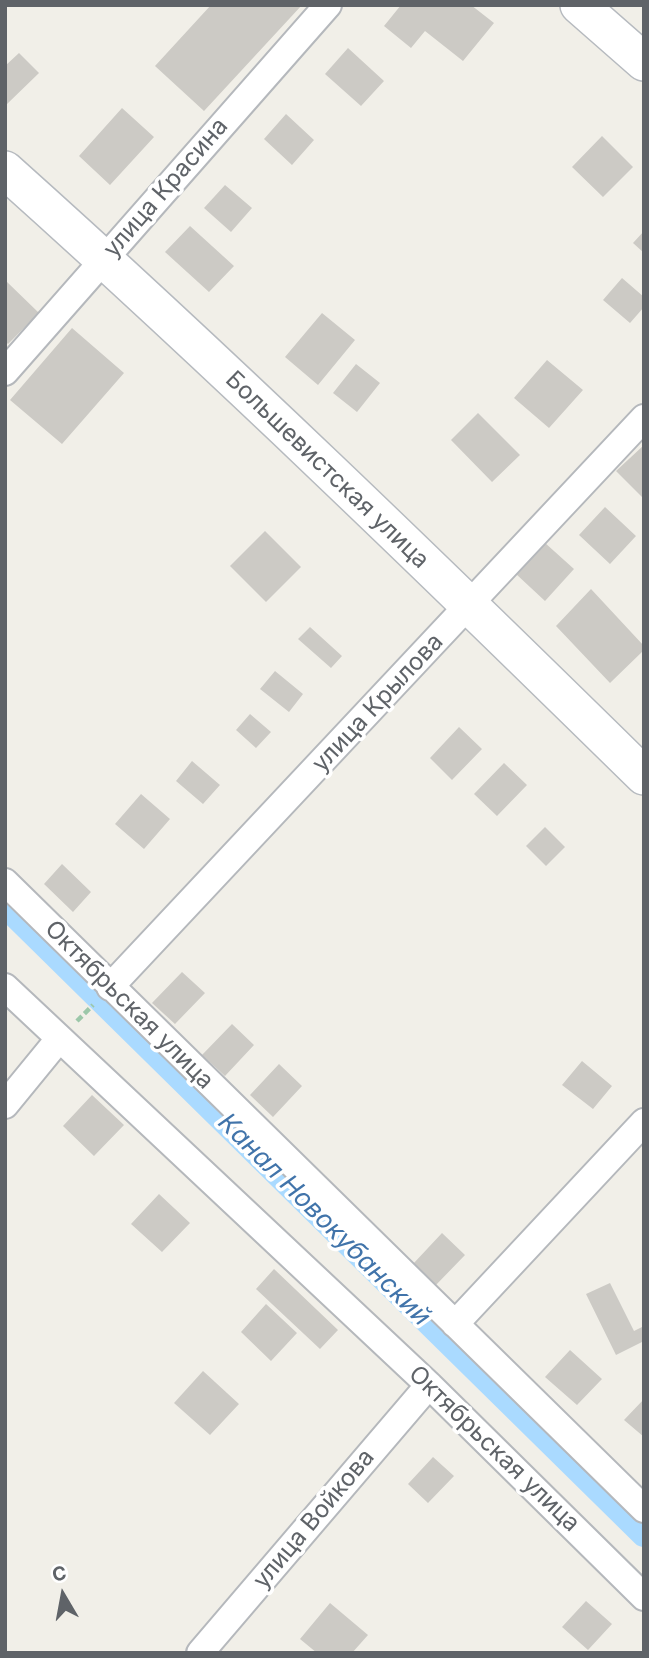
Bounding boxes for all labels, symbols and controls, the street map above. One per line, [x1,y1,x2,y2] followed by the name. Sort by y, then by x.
[98,112,234,264] street label: улица Красина
[219,365,435,575] street label: Большевистская улица
[307,628,449,778] street label: улица Крылова
[39,915,219,1095] street label: Октябрьская улица
[211,1107,437,1333] water label: Канал Новокубанский
[402,1360,586,1538] street label: Октябрьская улица
[247,1443,381,1595] street label: улица Войкова
[28,1560,98,1630] north arrow
[50,1561,68,1586] text: С

